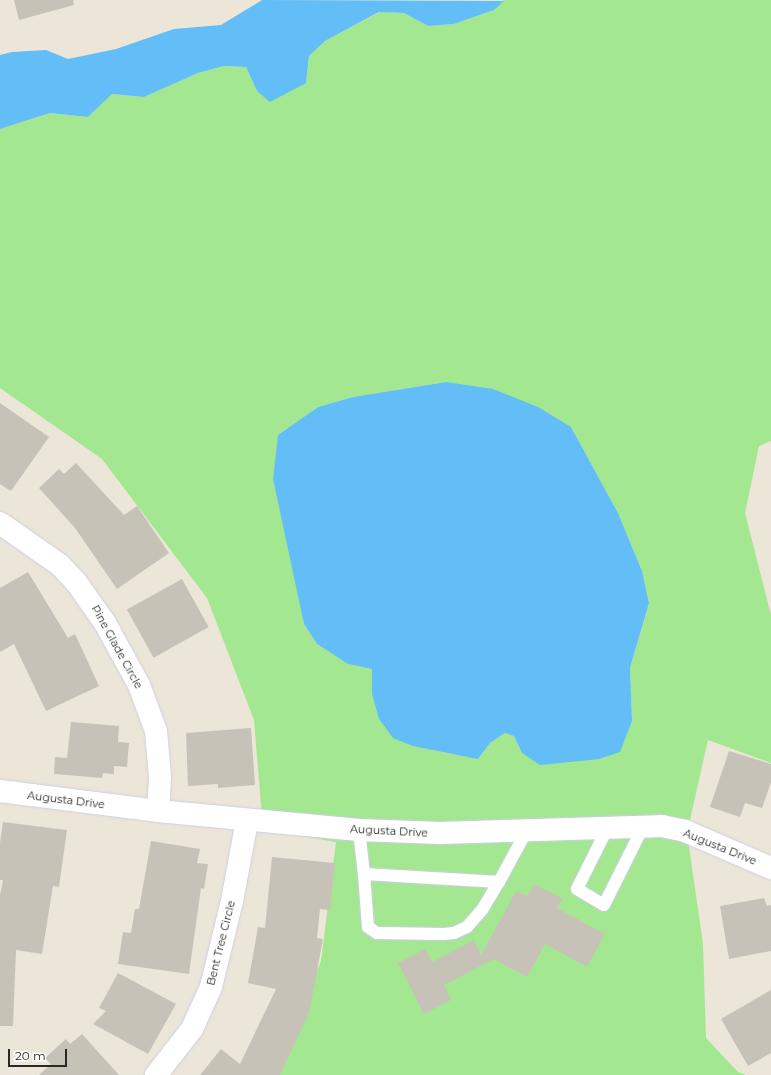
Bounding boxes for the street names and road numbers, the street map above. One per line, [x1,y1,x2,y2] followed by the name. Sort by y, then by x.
[89,603,145,691] street label: Pine Glade Circle
[27,789,105,811] street label: Augusta Drive
[350,822,428,840] street label: Augusta Drive
[681,826,759,868] street label: Augusta Drive
[204,899,238,987] street label: Bent Tree Circle

